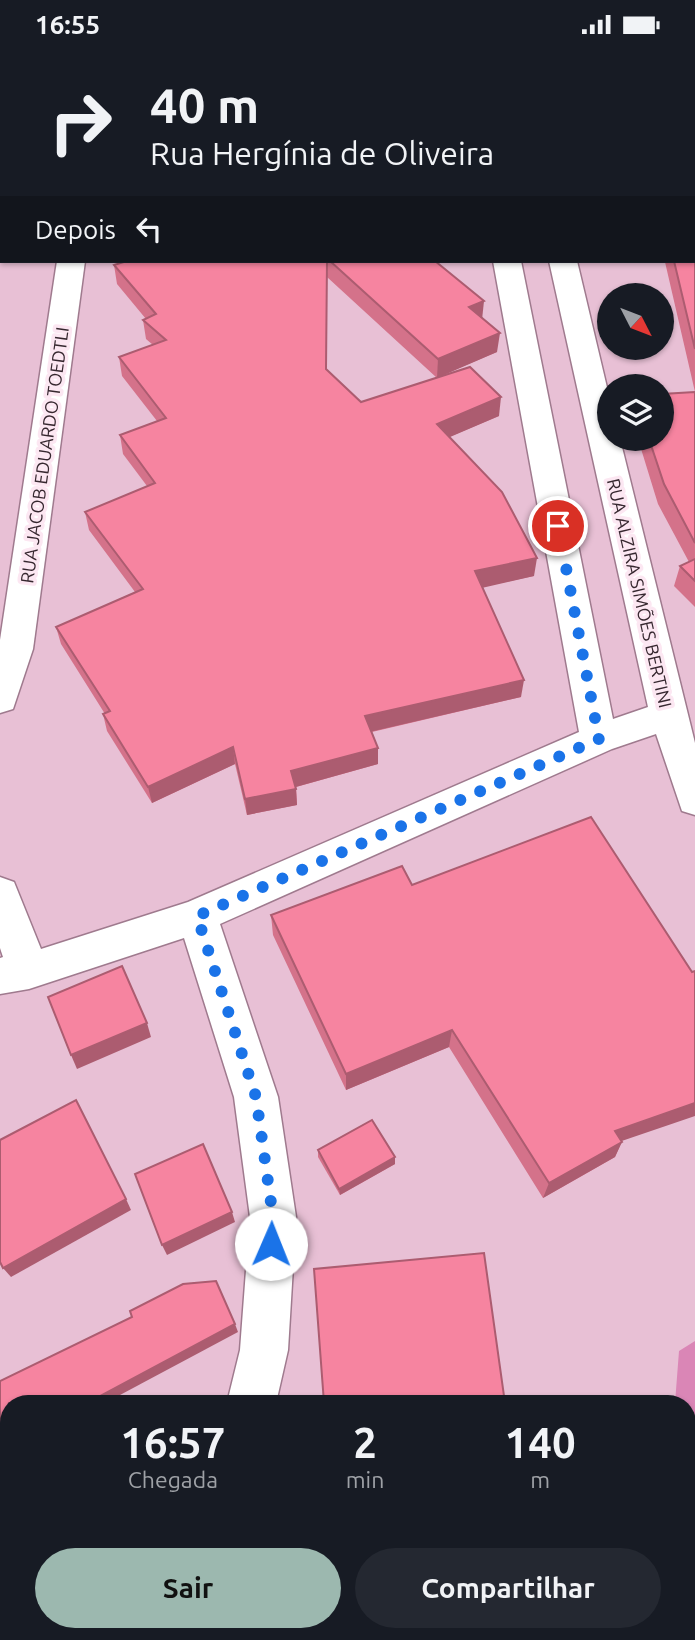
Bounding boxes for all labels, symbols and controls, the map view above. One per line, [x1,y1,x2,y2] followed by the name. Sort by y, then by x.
[35,10,100,39] text: 16:55
[35,77,126,168] icon: right
[150,77,259,132] text: 40 m
[150,135,494,171] text: Rua Hergínia de Oliveira
[130,210,168,248] icon: left
[35,215,116,244] text: Depois
[597,283,674,361] north arrow
[597,283,674,451] map controls
[16,326,72,584] street label: RUA JACOB EDUARDO TOEDTLI
[597,374,674,451] button: layers
[604,476,677,710] street label: RUA ALZIRA SIMÕES BERTINI
[528,496,588,556] pin
[539,507,577,545] icon: arrive
[234,1207,308,1281] position arrow
[120,1419,225,1466] text: 16:57
[353,1419,377,1466] text: 2
[505,1419,576,1466] text: 140
[128,1467,218,1492] text: Chegada
[346,1467,384,1492] text: min
[530,1467,550,1492] text: m
[35,1548,341,1628] button: Sair
[355,1548,661,1628] button: Compartilhar

